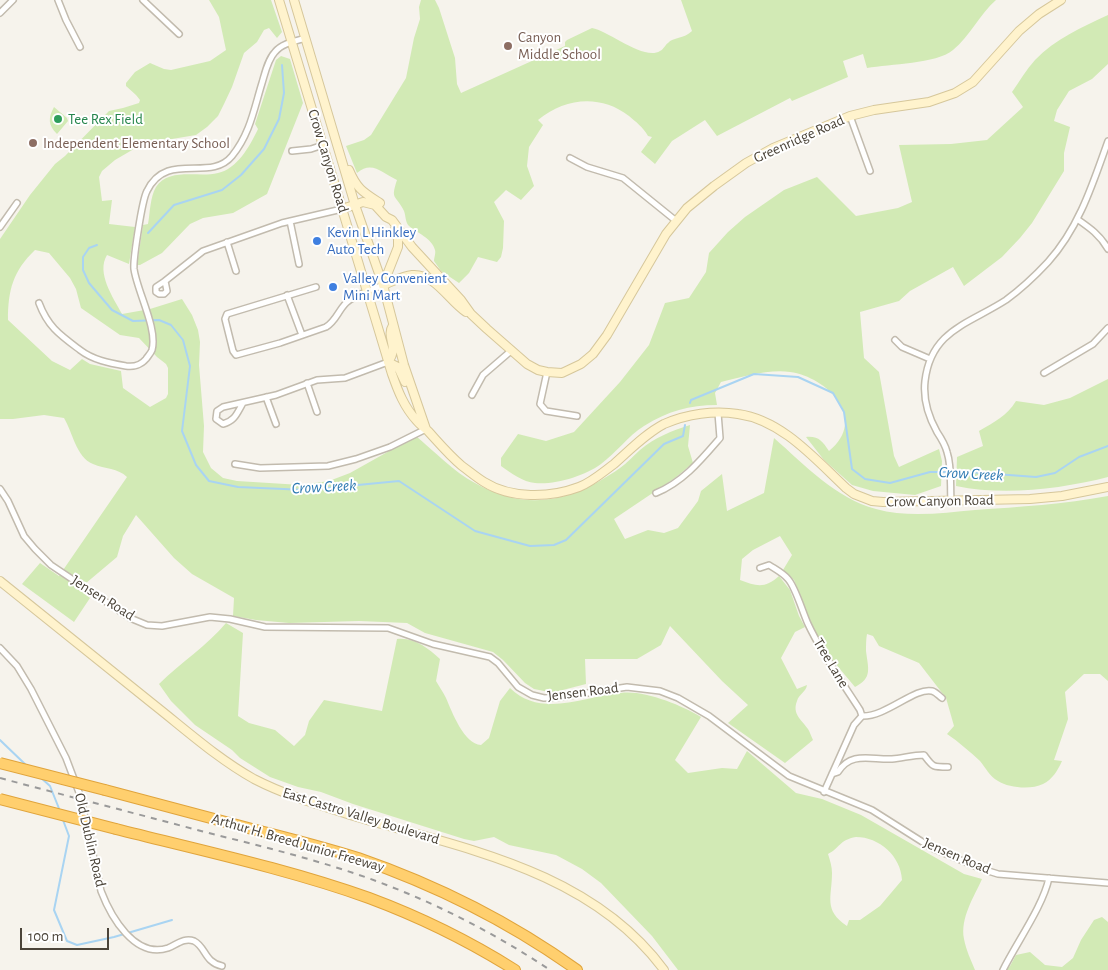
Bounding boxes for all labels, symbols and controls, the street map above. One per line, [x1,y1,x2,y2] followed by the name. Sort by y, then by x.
[518,28,601,63] place label: Canyon Middle School
[502,40,514,52] marker: Canyon Middle School
[304,107,352,215] street label: Crow Canyon Road
[68,110,143,128] place label: Tee Rex Field
[751,111,847,167] street label: Greenridge Road
[52,113,64,125] marker: Tee Rex Field
[43,134,230,152] place label: Independent Elementary School
[27,137,39,149] marker: Independent Elementary School
[327,223,416,258] place label: Kevin L Hinkley Auto Tech
[311,235,323,247] marker: Kevin L Hinkley Auto Tech
[343,269,447,304] place label: Valley Convenient Mini Mart
[327,281,339,293] marker: Valley Convenient Mini Mart
[938,463,1004,485] water label: Crow Creek
[291,476,357,498] water label: Crow Creek
[886,491,994,511] street label: Crow Canyon Road
[68,571,138,625] street label: Jensen Road
[809,635,853,691] street label: Tree Lane
[546,679,620,705] street label: Jensen Road
[280,784,442,848] street label: East Castro Valley Boulevard
[70,791,110,889] street label: Old Dublin Road
[210,810,386,876] street label: Arthur H. Breed Junior Freeway
[921,834,993,878] street label: Jensen Road
[22,918,111,950] scale bar
[28,929,63,944] text: 100 m

